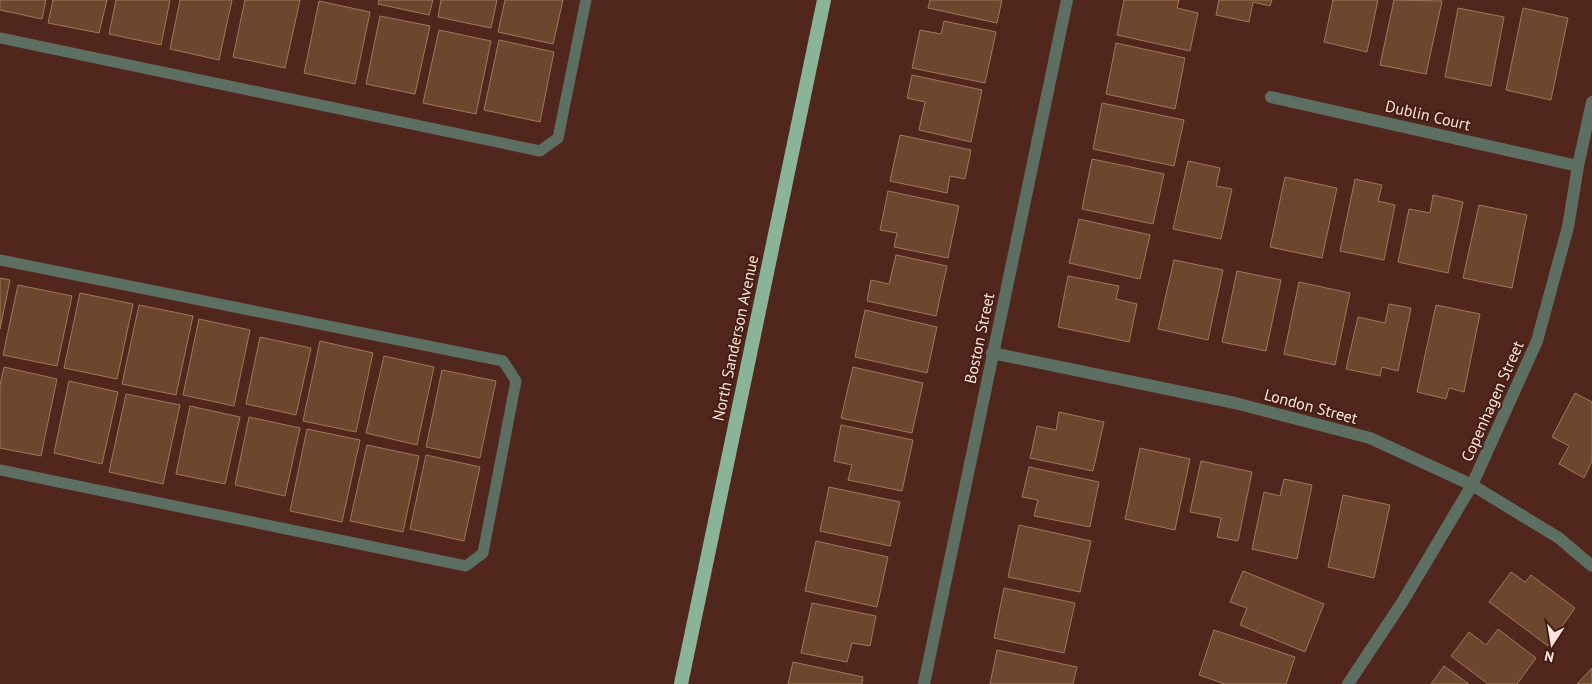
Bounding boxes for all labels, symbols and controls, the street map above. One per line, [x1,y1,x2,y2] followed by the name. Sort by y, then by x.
[1383,95,1473,135] street label: Dublin Court
[708,253,762,423] street label: North Sanderson Avenue
[960,290,999,385] street label: Boston Street
[1456,337,1528,464] street label: Copenhagen Street
[1262,384,1360,428] street label: London Street
[1527,619,1577,669] north arrow
[1543,647,1556,666] text: N

